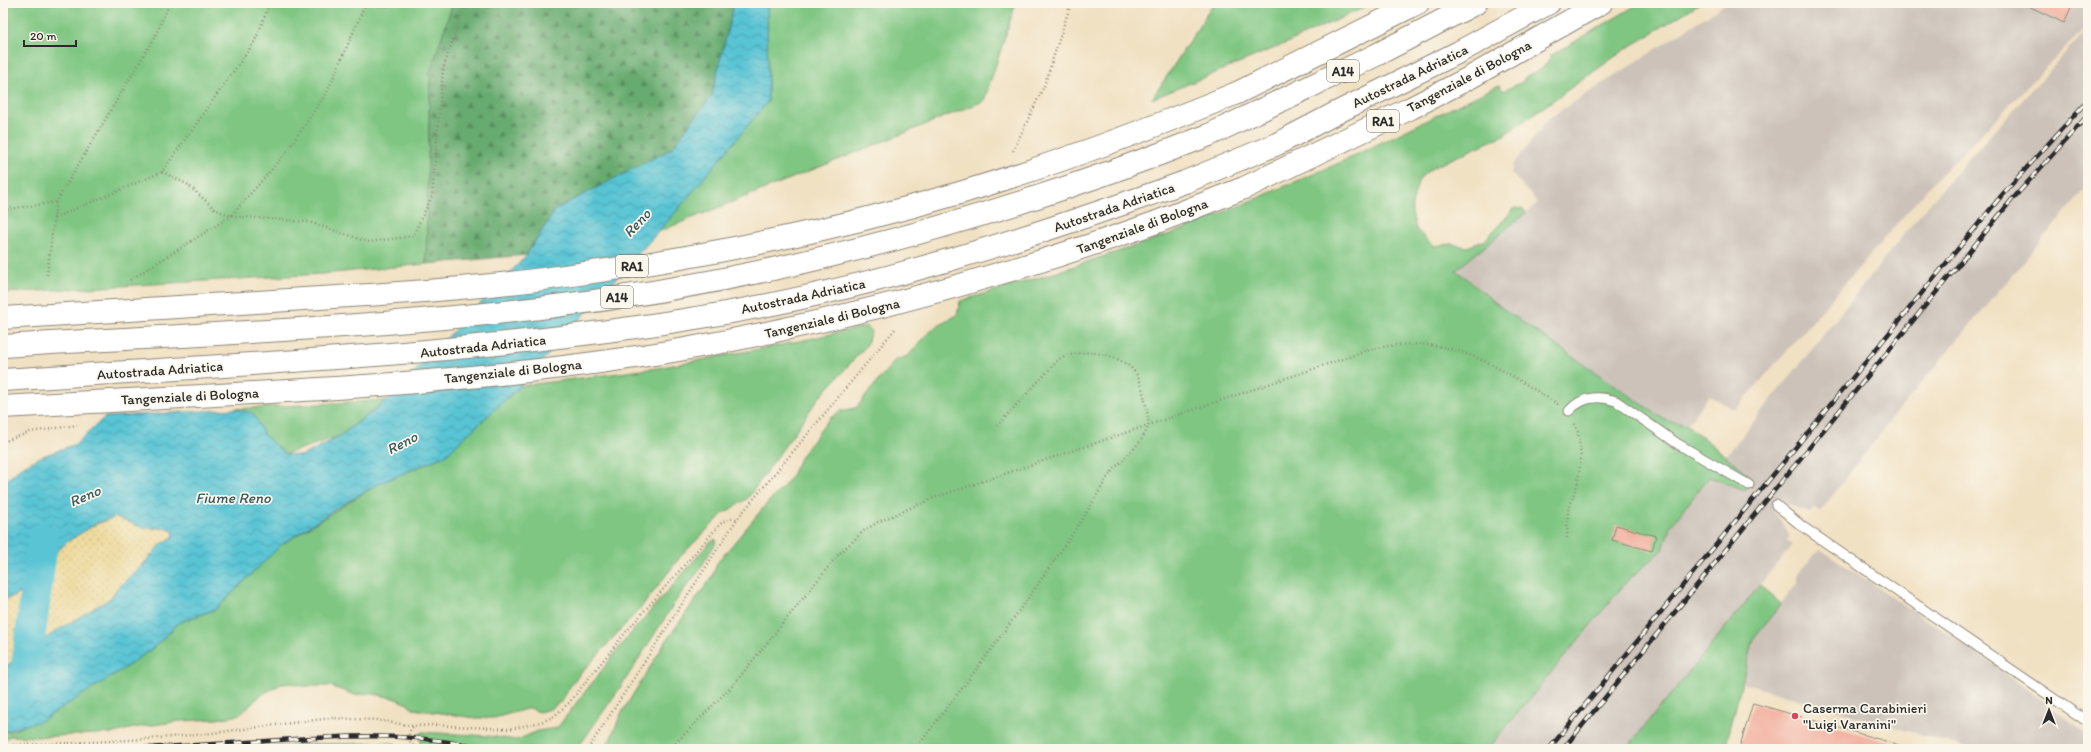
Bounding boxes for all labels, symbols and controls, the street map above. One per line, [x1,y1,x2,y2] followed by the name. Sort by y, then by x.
[24,22,76,48] scale bar
[30,29,57,43] text: 20 m
[1404,36,1535,116] street label: Tangenziale di Bologna
[1350,41,1471,112] street label: Autostrada Adriatica
[1327,60,1359,82] road number: A14
[1367,110,1399,132] road number: RA1
[1052,179,1177,236] street label: Autostrada Adriatica
[1074,195,1211,258] street label: Tangenziale di Bologna
[619,205,655,241] water label: Reno
[616,255,648,277] road number: RA1
[739,275,867,318] street label: Autostrada Adriatica
[601,286,633,308] road number: A14
[763,294,902,342] street label: Tangenziale di Bologna
[419,331,547,362] street label: Autostrada Adriatica
[443,356,583,387] street label: Tangenziale di Bologna
[96,358,224,383] street label: Autostrada Adriatica
[120,384,260,409] street label: Tangenziale di Bologna
[384,427,421,458] water label: Reno
[67,481,104,511] water label: Reno
[195,489,271,507] water label: Fiume Reno
[2029,690,2069,730] north arrow
[2045,694,2053,707] text: N
[1803,700,1927,733] place label: Caserma Carabinieri "Luigi Varanini"
[1790,711,1800,721] marker: Caserma Carabinieri "Luigi Varanini"

